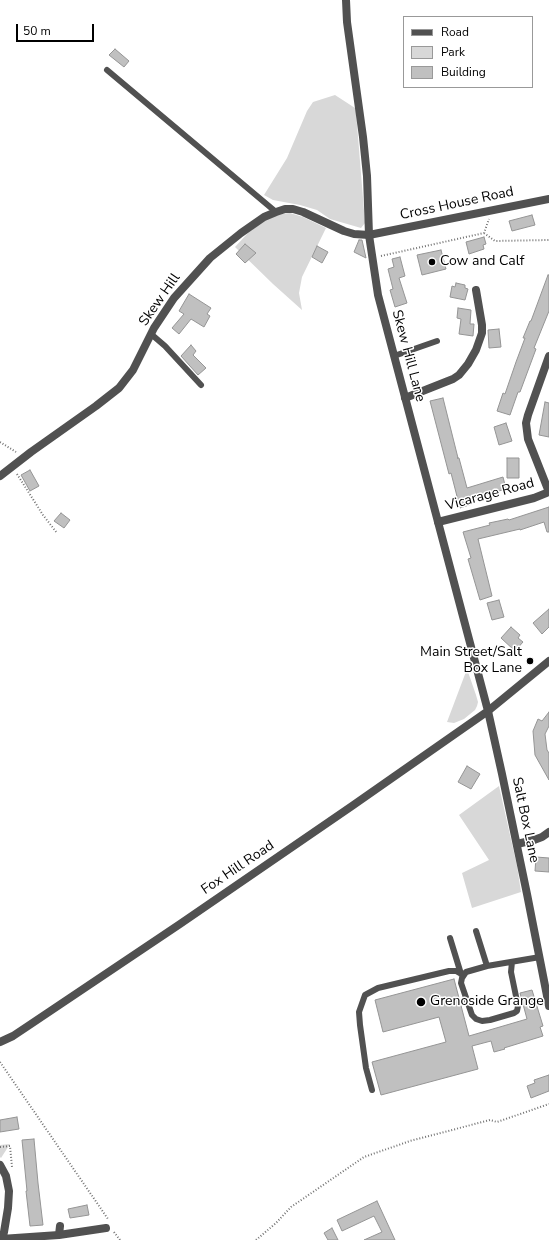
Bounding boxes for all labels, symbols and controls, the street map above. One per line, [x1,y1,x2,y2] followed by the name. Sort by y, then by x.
[18,16,96,42] scale bar
[403,16,533,88] legend
[23,23,51,39] text: 50 m
[441,24,469,40] text: Road
[441,44,465,60] text: Park
[441,64,486,80] text: Building
[399,184,515,224] street label: Cross House Road
[440,254,524,270] place label: Cow and Calf
[427,257,437,267] marker: Cow and Calf
[136,270,184,330] street label: Skew Hill
[388,308,428,404] street label: Skew Hill Lane
[444,475,536,515] street label: Vicarage Road
[420,645,522,678] place label: Main Street/Salt Box Lane
[525,656,535,666] marker: Main Street/Salt Box Lane
[508,776,542,864] street label: Salt Box Lane
[198,837,278,899] street label: Fox Hill Road
[430,994,544,1010] place label: Grenoside Grange
[415,996,427,1008] marker: Grenoside Grange

